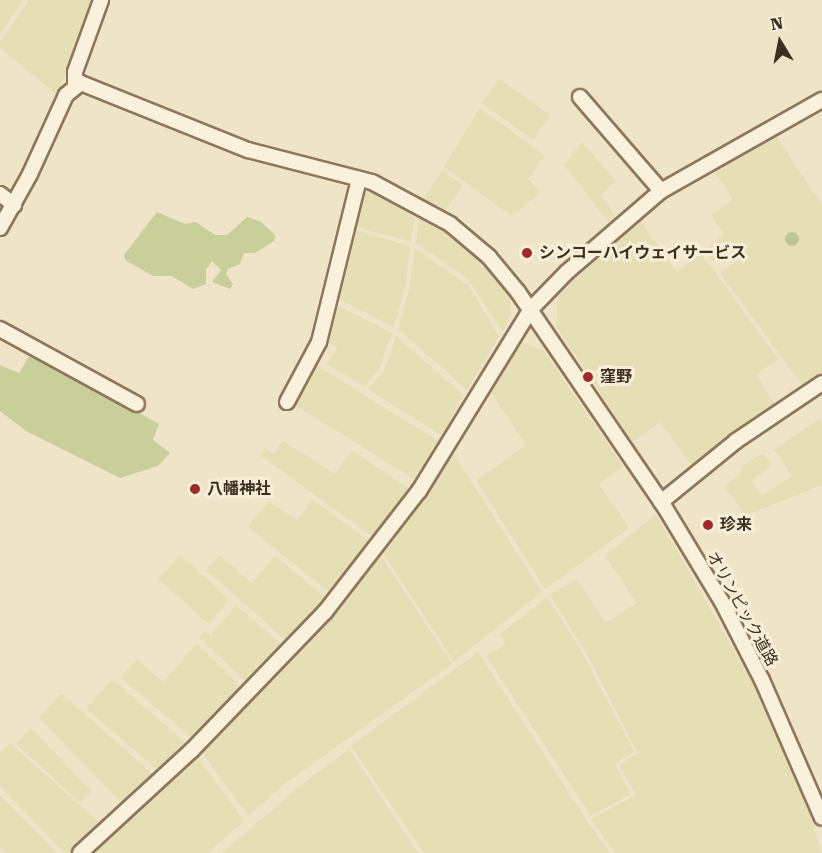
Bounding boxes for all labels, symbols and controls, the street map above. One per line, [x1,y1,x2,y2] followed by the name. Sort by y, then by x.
[750,12,810,72] north arrow
[769,13,784,34] text: N
[539,243,747,263] place label: シンコーハイウェイサービス
[520,246,534,260] marker: シンコーハイウェイサービス
[600,367,632,387] place label: 窪野
[581,370,595,384] marker: 窪野
[207,479,271,499] place label: 八幡神社
[188,482,202,496] marker: 八幡神社
[720,515,752,535] place label: 珍来
[701,518,715,532] marker: 珍来
[703,548,781,670] street label: オリンピック道路

